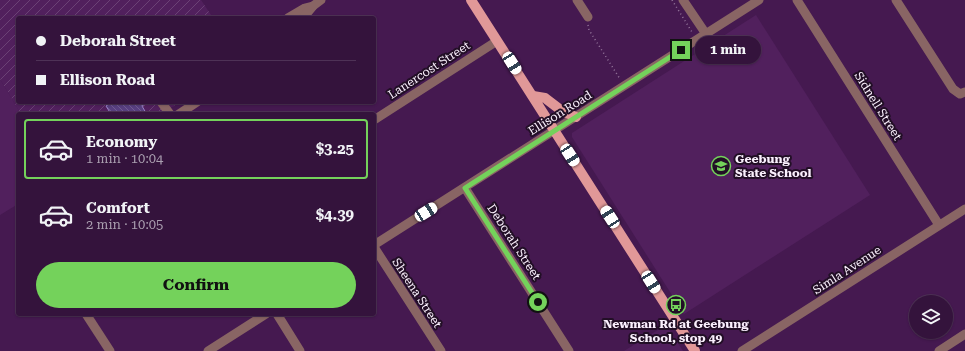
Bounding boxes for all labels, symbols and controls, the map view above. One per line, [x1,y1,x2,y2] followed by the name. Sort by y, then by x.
[60,32,176,50] text: Deborah Street
[695,36,761,64] callout: 1 min
[385,38,473,102] street label: Lanercost Street
[672,41,690,59] route end
[710,42,746,57] text: 1 min
[501,50,523,76] car
[851,69,905,143] street label: Sidnell Street
[60,71,155,89] text: Ellison Road
[526,88,595,138] street label: Ellison Road
[38,131,74,167] icon: car
[86,133,157,151] text: Economy
[316,140,354,158] text: $3.25
[558,142,582,168] car
[86,151,163,166] text: 1 min · 10:04
[735,152,811,180] place label: Geebung State School
[710,155,732,177] school or university icon: Geebung State School
[38,197,74,233] icon: car
[86,199,150,217] text: Comfort
[413,201,439,223] car
[484,202,544,283] street label: Deborah Street
[598,204,622,230] car
[316,206,354,224] text: $4.39
[86,217,163,232] text: 2 min · 10:05
[810,243,884,297] street label: Simla Avenue
[389,256,445,331] street label: Sheena Street
[36,262,356,308] button: Confirm
[640,269,662,295] car
[529,293,547,311] route start
[665,294,687,316] bus stop icon: Newman Rd at Geebung School, stop 49
[909,295,953,339] map controls
[909,295,953,339] button: layers
[603,317,749,345] place label: Newman Rd at Geebung School, stop 49

